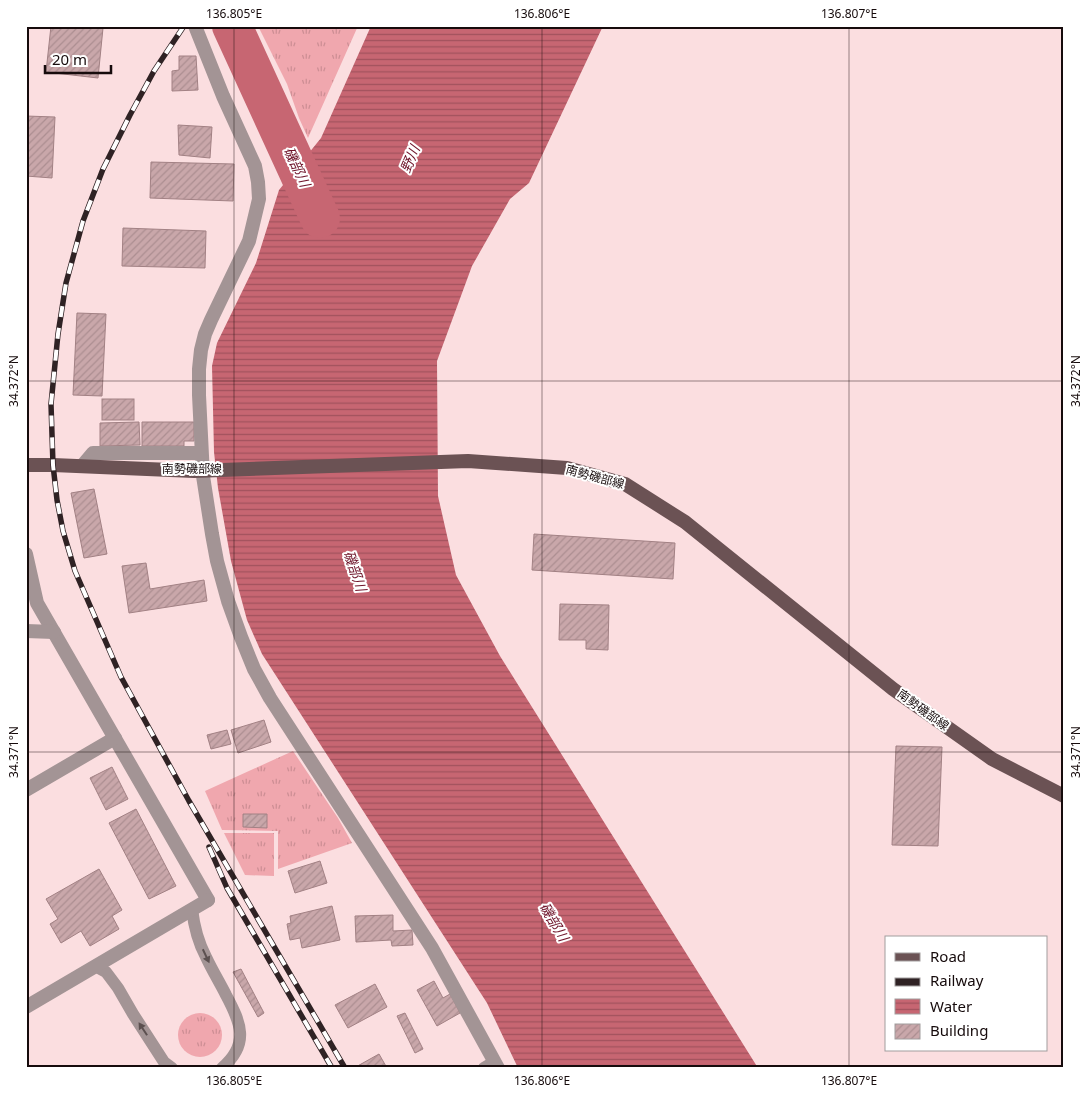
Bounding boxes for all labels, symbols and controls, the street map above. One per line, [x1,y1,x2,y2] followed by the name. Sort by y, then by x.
[206,5,262,22] text: 136.805°E
[514,5,570,22] text: 136.806°E
[821,5,877,22] text: 136.807°E
[45,42,111,74] scale bar
[52,49,87,69] text: 20 m
[395,140,425,175] water label: 野川
[280,144,316,192] water label: 磯部川
[5,355,22,407] text: 34.372°N
[1067,355,1084,407] text: 34.372°N
[162,460,222,477] street label: 南勢磯部線
[564,461,626,492] street label: 南勢磯部線
[340,548,372,596] water label: 磯部川
[894,685,953,734] street label: 南勢磯部線
[5,726,22,778] text: 34.371°N
[1067,726,1084,778] text: 34.371°N
[535,899,574,946] water label: 磯部川
[885,936,1048,1052] legend
[930,946,966,966] text: Road
[202,949,210,963] one-way arrow
[930,970,984,990] text: Railway
[930,996,972,1016] text: Water
[930,1020,988,1040] text: Building
[138,1022,147,1036] one-way arrow
[206,1072,262,1089] text: 136.805°E
[514,1072,570,1089] text: 136.806°E
[821,1072,877,1089] text: 136.807°E

